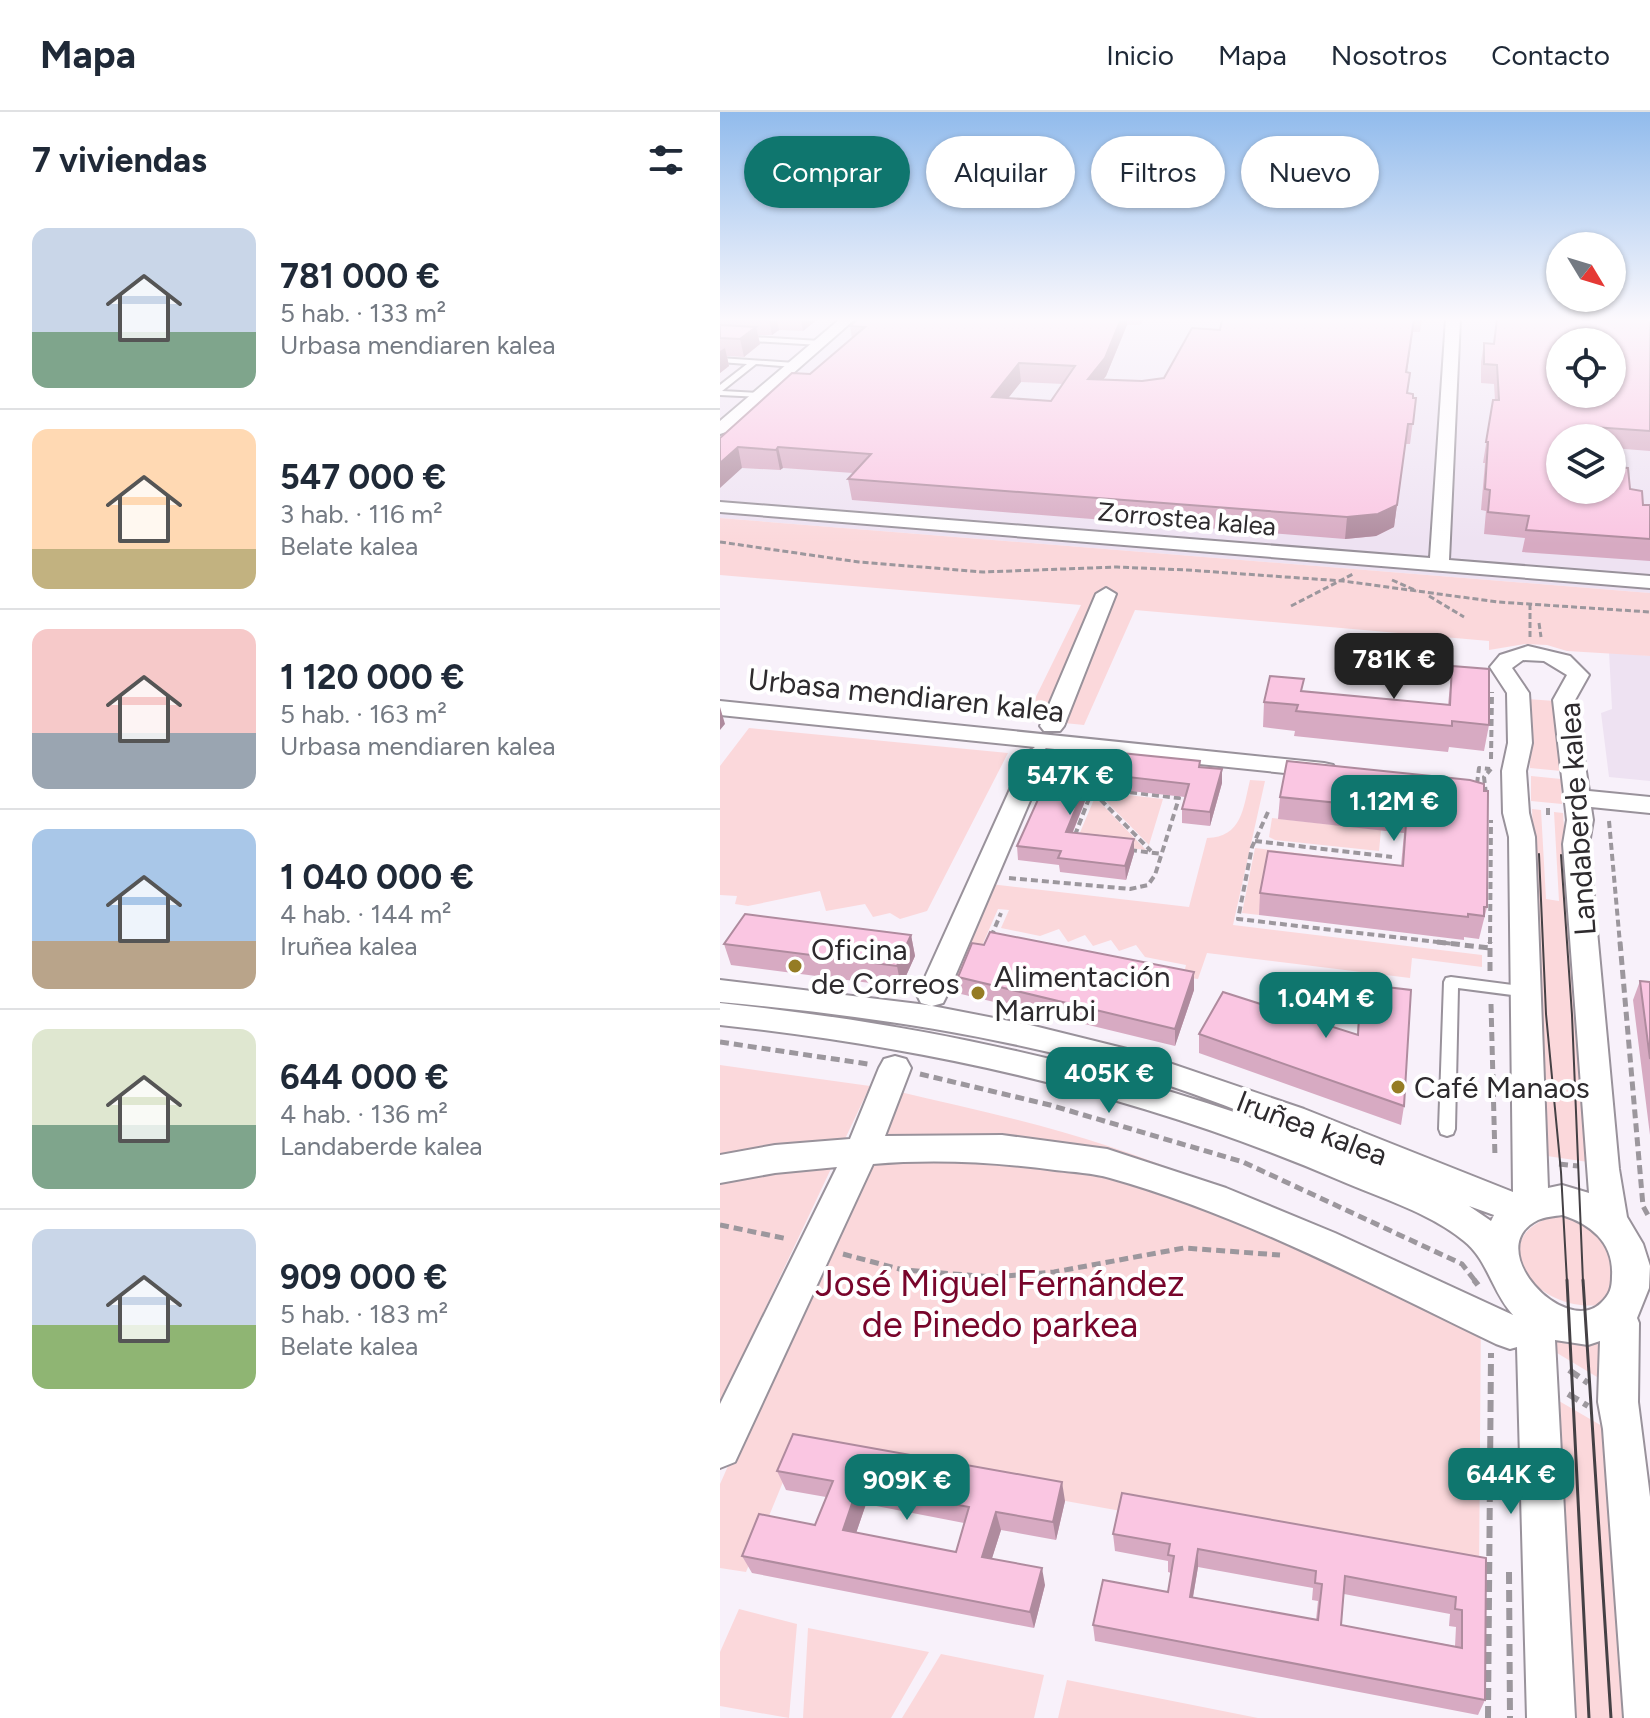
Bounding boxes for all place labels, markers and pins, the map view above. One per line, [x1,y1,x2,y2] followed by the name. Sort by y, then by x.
[1329,633,1459,701] pin: 781K €
[1005,749,1135,817] pin: 547K €
[1320,775,1468,843] pin: 1.12M €
[811,931,959,1002] place label: Oficina de Correos
[786,957,804,975] marker: Oficina de Correos
[994,958,1170,1029] place label: Alimentación Marrubi
[1252,972,1400,1040] pin: 1.04M €
[969,984,987,1002] marker: Alimentación Marrubi
[1044,1047,1174,1115] pin: 405K €
[1414,1069,1590,1106] place label: Café Manaos
[1389,1078,1407,1096] marker: Café Manaos
[1446,1448,1576,1516] pin: 644K €
[842,1454,972,1522] pin: 909K €

